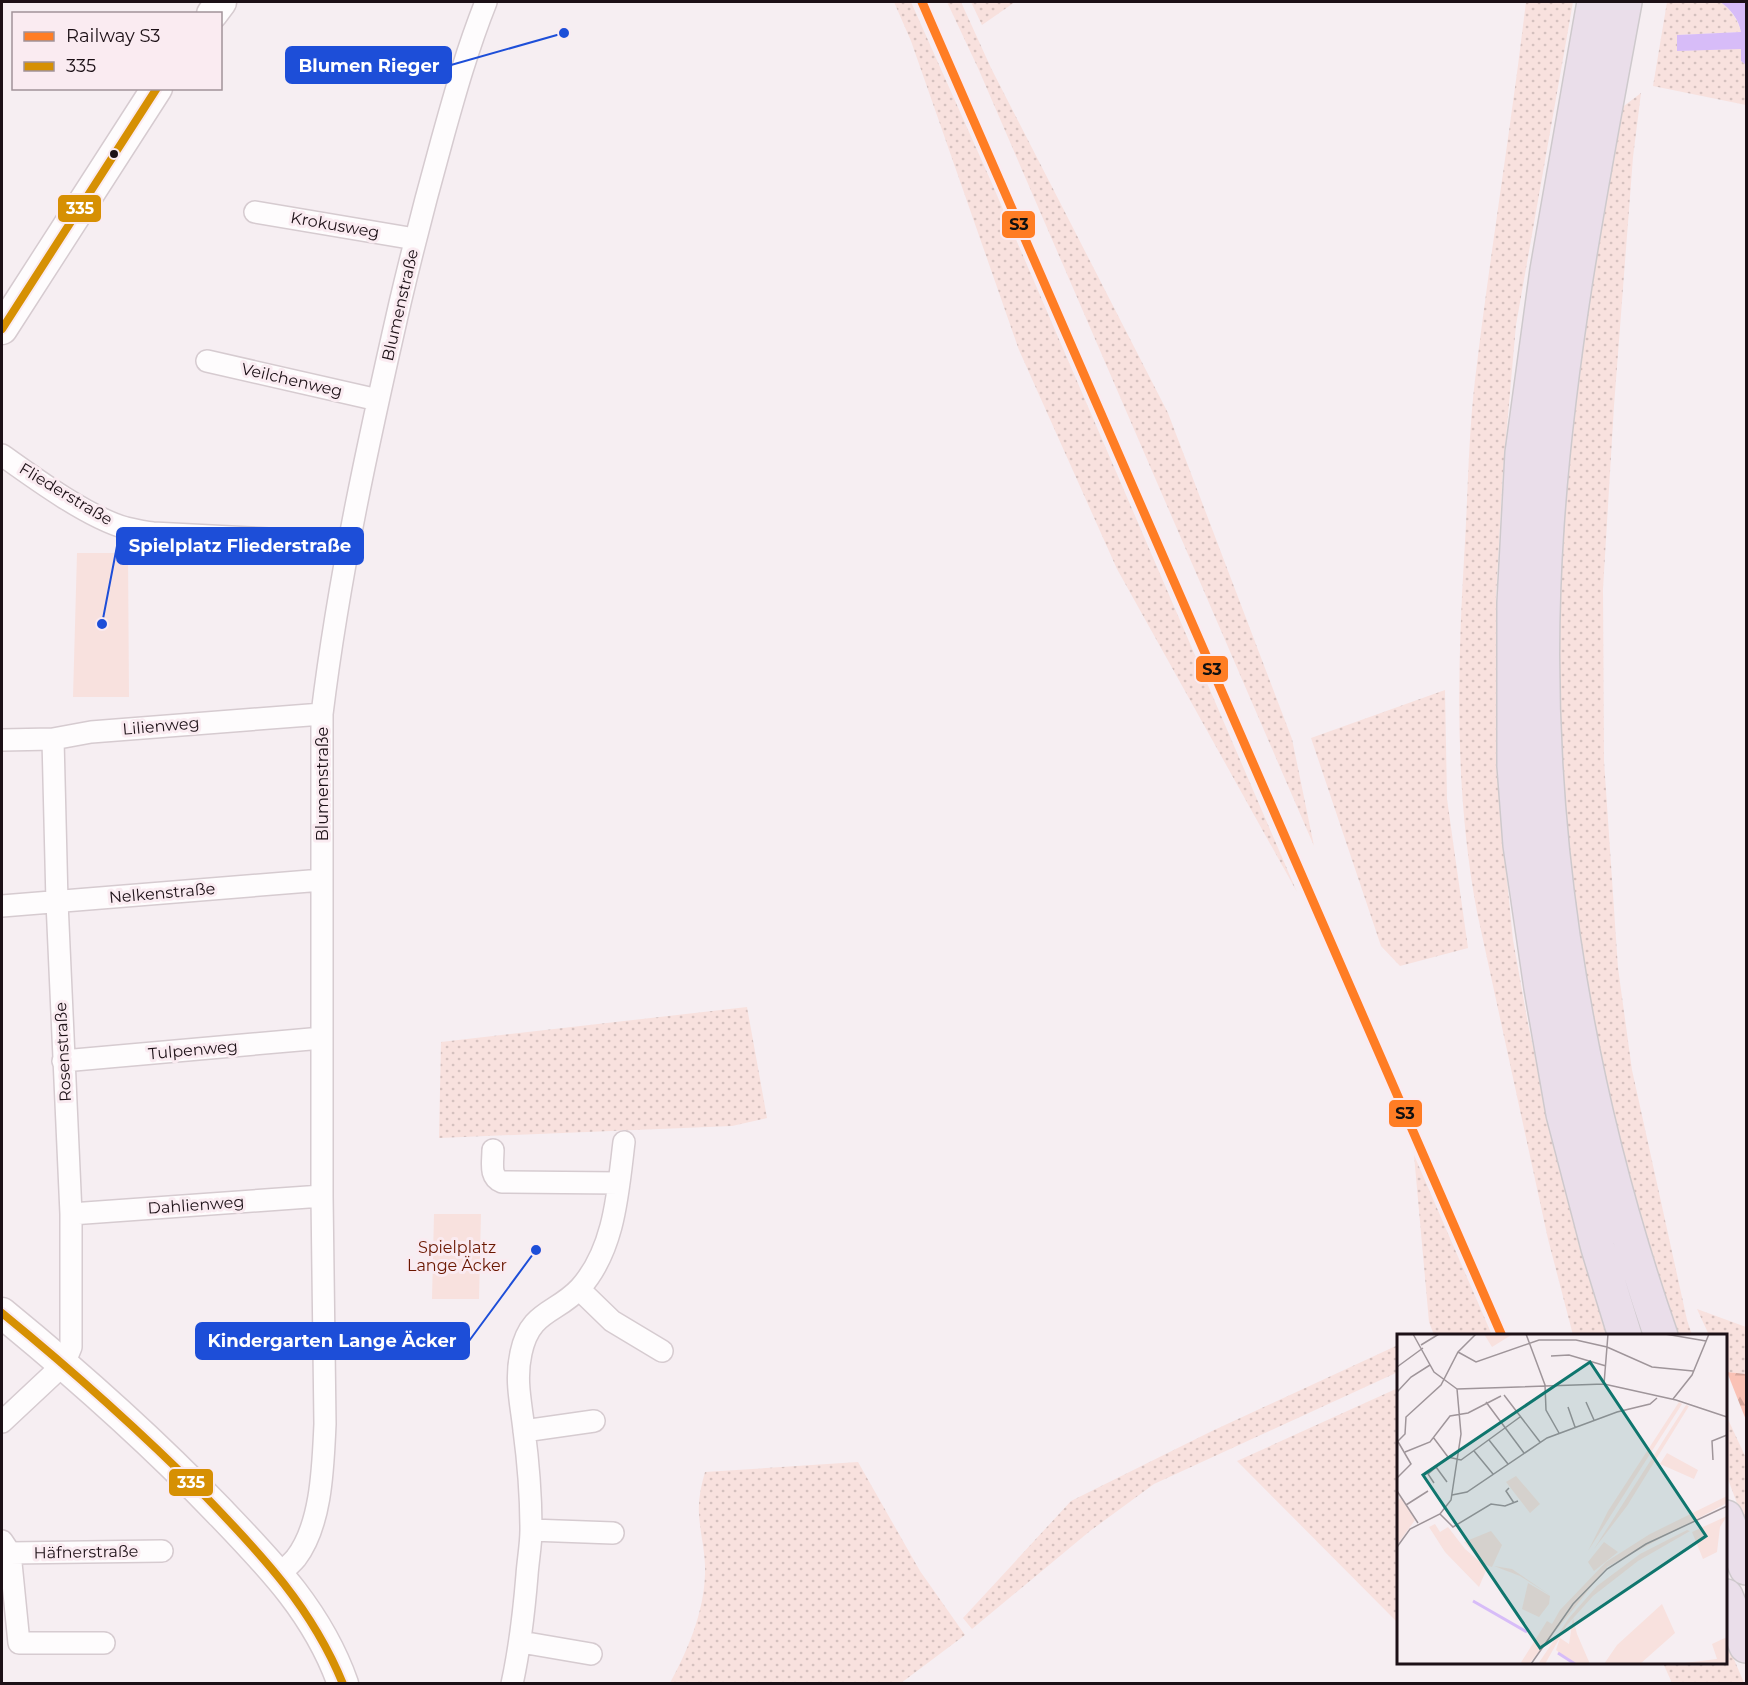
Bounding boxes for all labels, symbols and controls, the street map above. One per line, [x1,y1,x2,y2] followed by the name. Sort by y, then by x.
[12,12,222,90] legend
[66,25,161,47] text: Railway S3
[286,47,451,83] callout: Blumen Rieger
[66,55,96,77] text: 335
[298,55,440,77] text: Blumen Rieger
[108,148,120,160] unlabelled marker
[57,194,102,223] line badge: 335
[65,199,95,218] text: 335
[289,208,381,242] street label: Krokusweg
[1001,210,1036,239] line badge: S3
[1009,215,1029,234] text: S3
[378,247,422,363] street label: Blumenstraße
[240,359,344,401] street label: Veilchenweg
[16,459,116,529] street label: Fliederstraße
[117,528,363,564] callout: Spielplatz Fliederstraße
[129,535,351,557] text: Spielplatz Fliederstraße
[1195,655,1229,683] line badge: S3
[1202,660,1222,679] text: S3
[122,713,200,739] street label: Lilienweg
[313,727,332,841] street label: Blumenstraße
[108,879,216,907] street label: Nelkenstraße
[51,1002,75,1102] street label: Rosenstraße
[148,1037,238,1063] street label: Tulpenweg
[1388,1099,1423,1128] line badge: S3
[1395,1104,1415,1123] text: S3
[147,1192,245,1218] street label: Dahlienweg
[407,1238,507,1275] park label: Spielplatz Lange Äcker
[196,1323,469,1359] callout: Kindergarten Lange Äcker
[207,1330,457,1352] text: Kindergarten Lange Äcker
[1397,1334,1727,1664] inset map
[168,1468,214,1497] line badge: 335
[176,1473,206,1492] text: 335
[34,1542,138,1562] street label: Häfnerstraße

